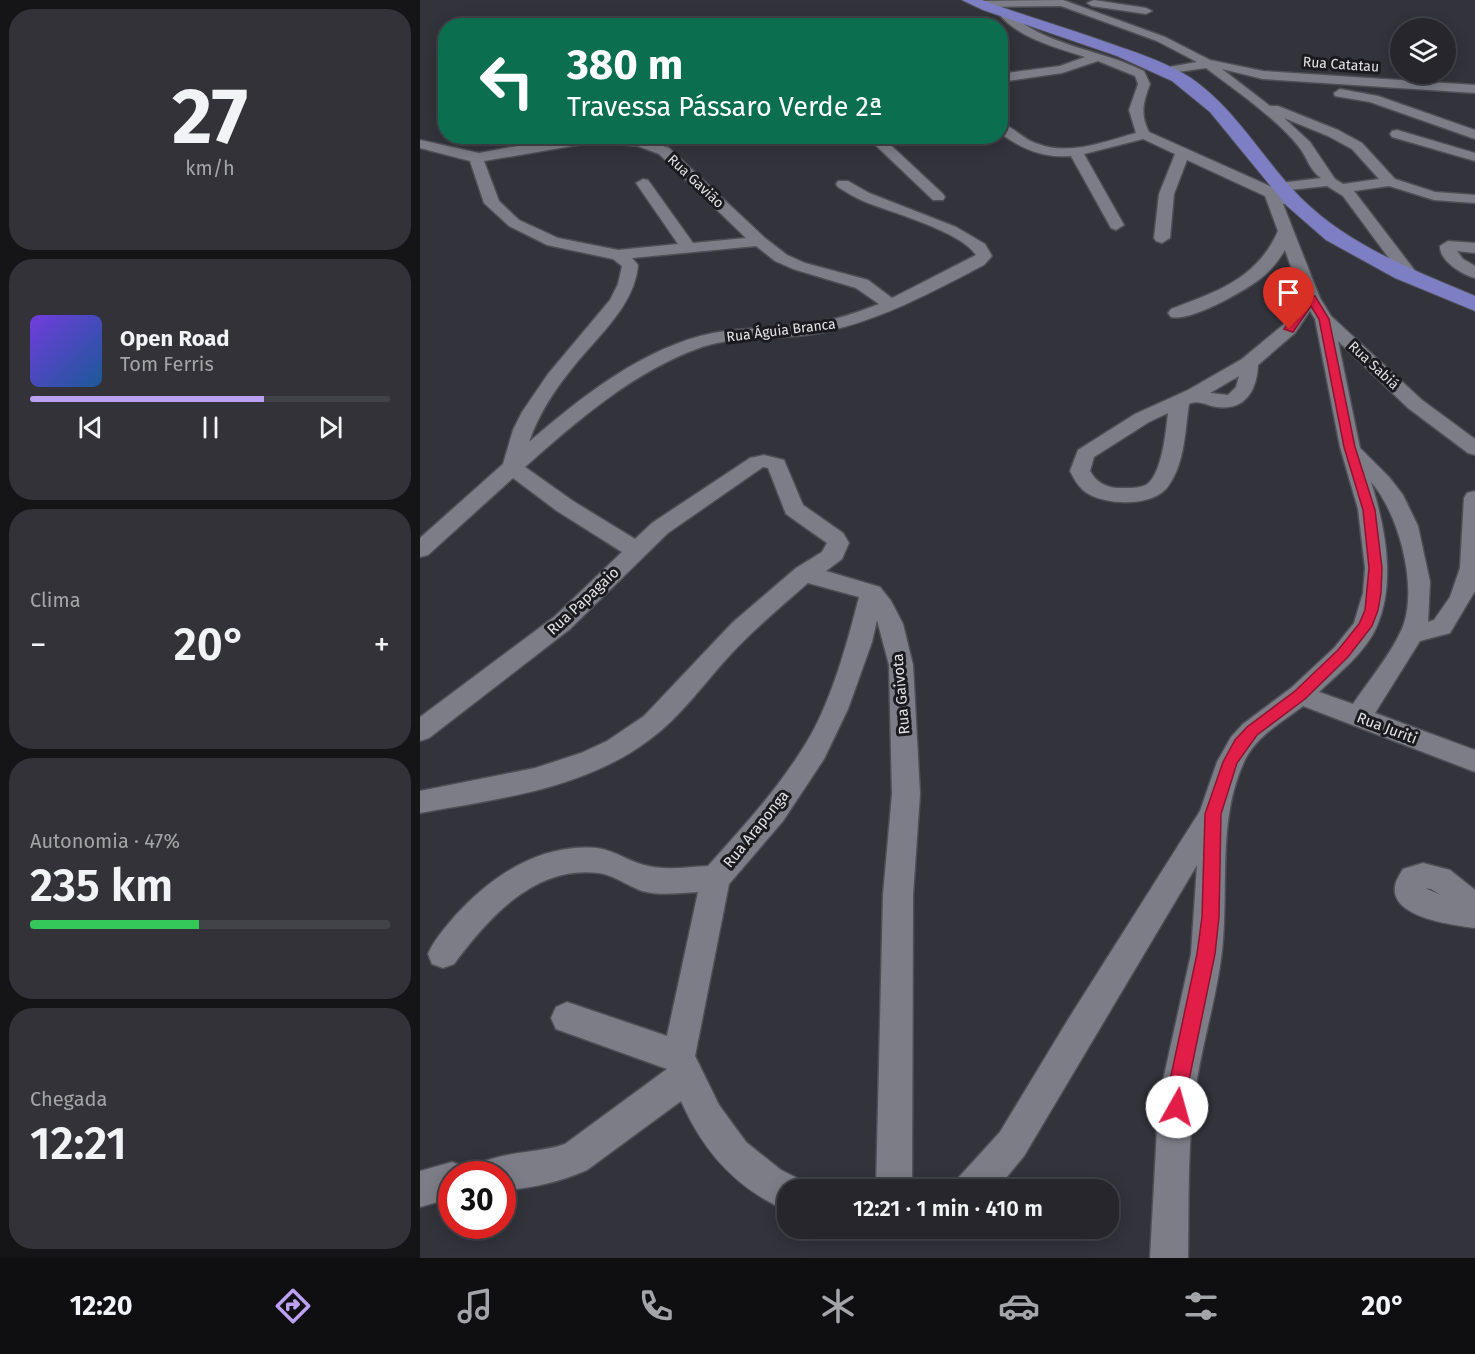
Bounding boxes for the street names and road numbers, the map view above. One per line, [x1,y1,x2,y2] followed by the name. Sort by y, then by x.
[1302,53,1380,76] street label: Rua Catatau
[664,151,727,212] street label: Rua Gavião
[725,314,837,346] street label: Rua Águia Branca
[1345,338,1403,393] street label: Rua Sabiá
[543,563,623,639] street label: Rua Papagaio
[888,653,914,735] street label: Rua Gaivota
[1354,708,1420,748] street label: Rua Juriti
[719,787,793,871] street label: Rua Araponga

